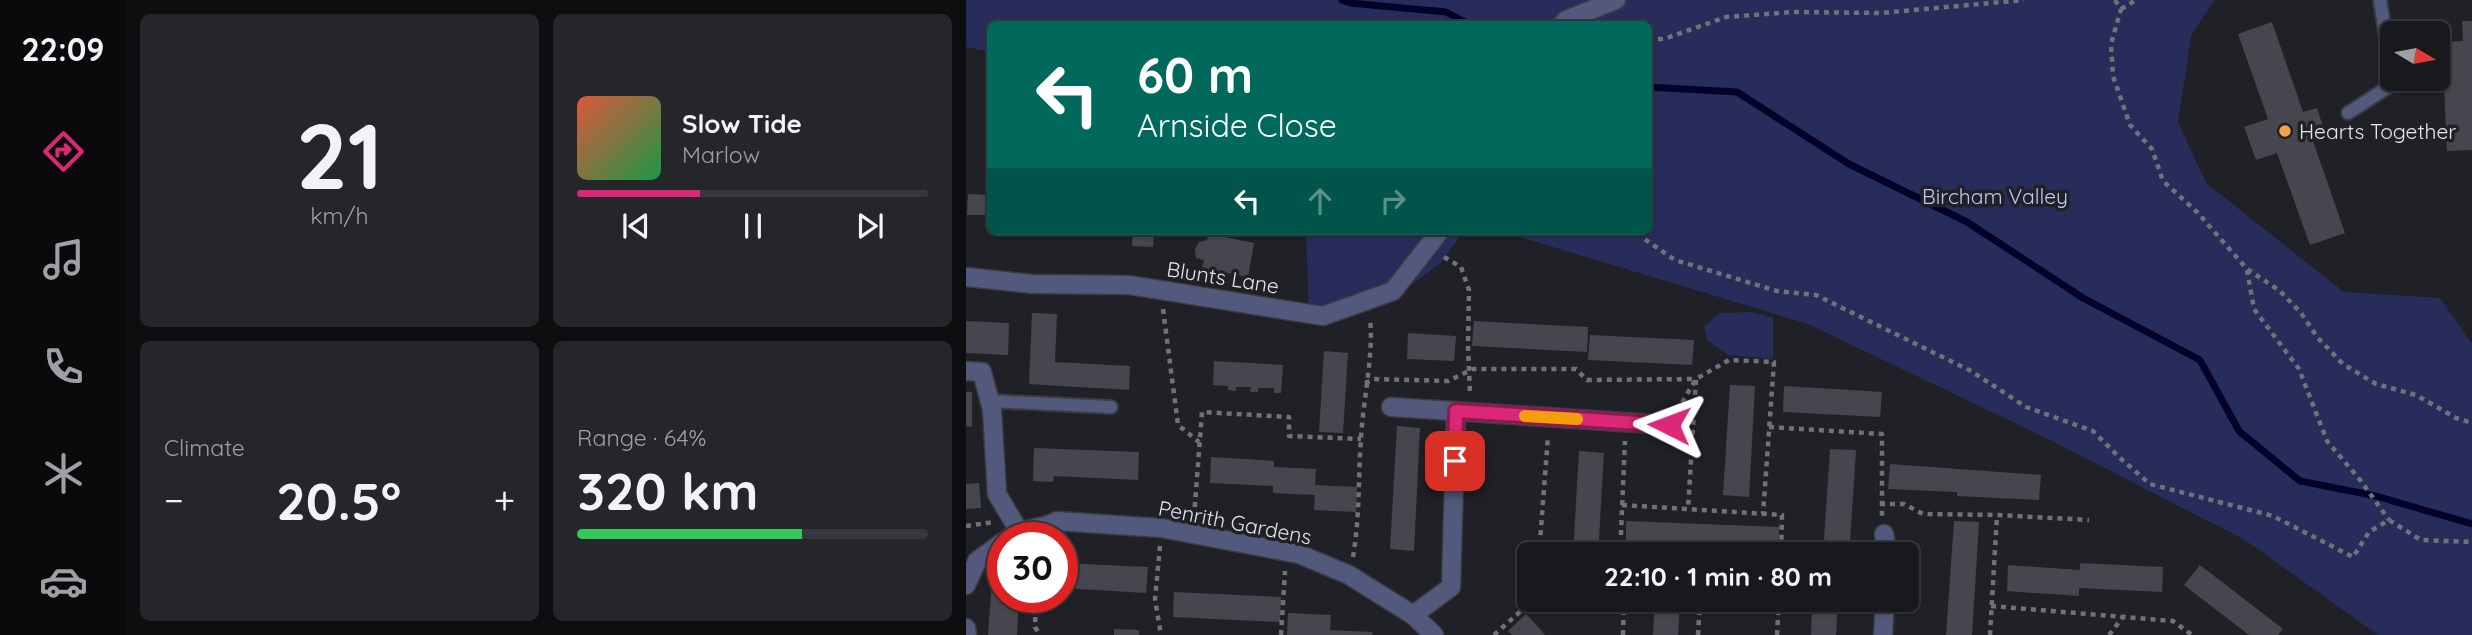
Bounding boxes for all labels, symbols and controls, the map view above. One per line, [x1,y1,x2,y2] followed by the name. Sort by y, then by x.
[2380,21,2450,91] north arrow
[2380,21,2450,91] map controls
[22,29,104,69] text: 22:09
[1137,44,1253,105] text: 60 m
[1022,49,1113,140] icon: left
[296,98,383,212] text: 21
[1137,105,1337,145] text: Arnside Close
[682,107,802,140] text: Slow Tide
[2299,118,2456,144] place label: Hearts Together
[2277,123,2293,139] marker: Hearts Together
[39,127,88,176] icon: directions
[682,140,760,169] text: Marlow
[1228,182,1266,220] icon: left
[1301,182,1339,220] icon: ahead
[1374,182,1412,220] icon: right
[1922,183,2068,209] park label: Bircham Valley
[310,201,369,230] text: km/h
[617,207,655,245] icon: previous
[734,207,772,245] icon: pause
[851,207,889,245] icon: next
[39,235,88,284] icon: music
[1165,255,1281,299] street label: Blunts Lane
[39,342,88,391] icon: phone
[1632,388,1706,462] position arrow
[577,423,706,452] text: Range · 64%
[1425,431,1485,491] pin
[164,433,245,462] text: Climate
[1436,442,1474,480] icon: arrive
[39,449,88,498] icon: climate
[577,458,759,523] text: 320 km
[276,468,401,533] text: 20.5°
[164,476,184,524] text: −
[494,476,515,524] text: +
[1156,494,1314,550] street label: Penrith Gardens
[987,522,1078,613] speed limit sign: 30
[39,557,88,606] icon: car
[1604,560,1832,593] text: 22:10 · 1 min · 80 m

